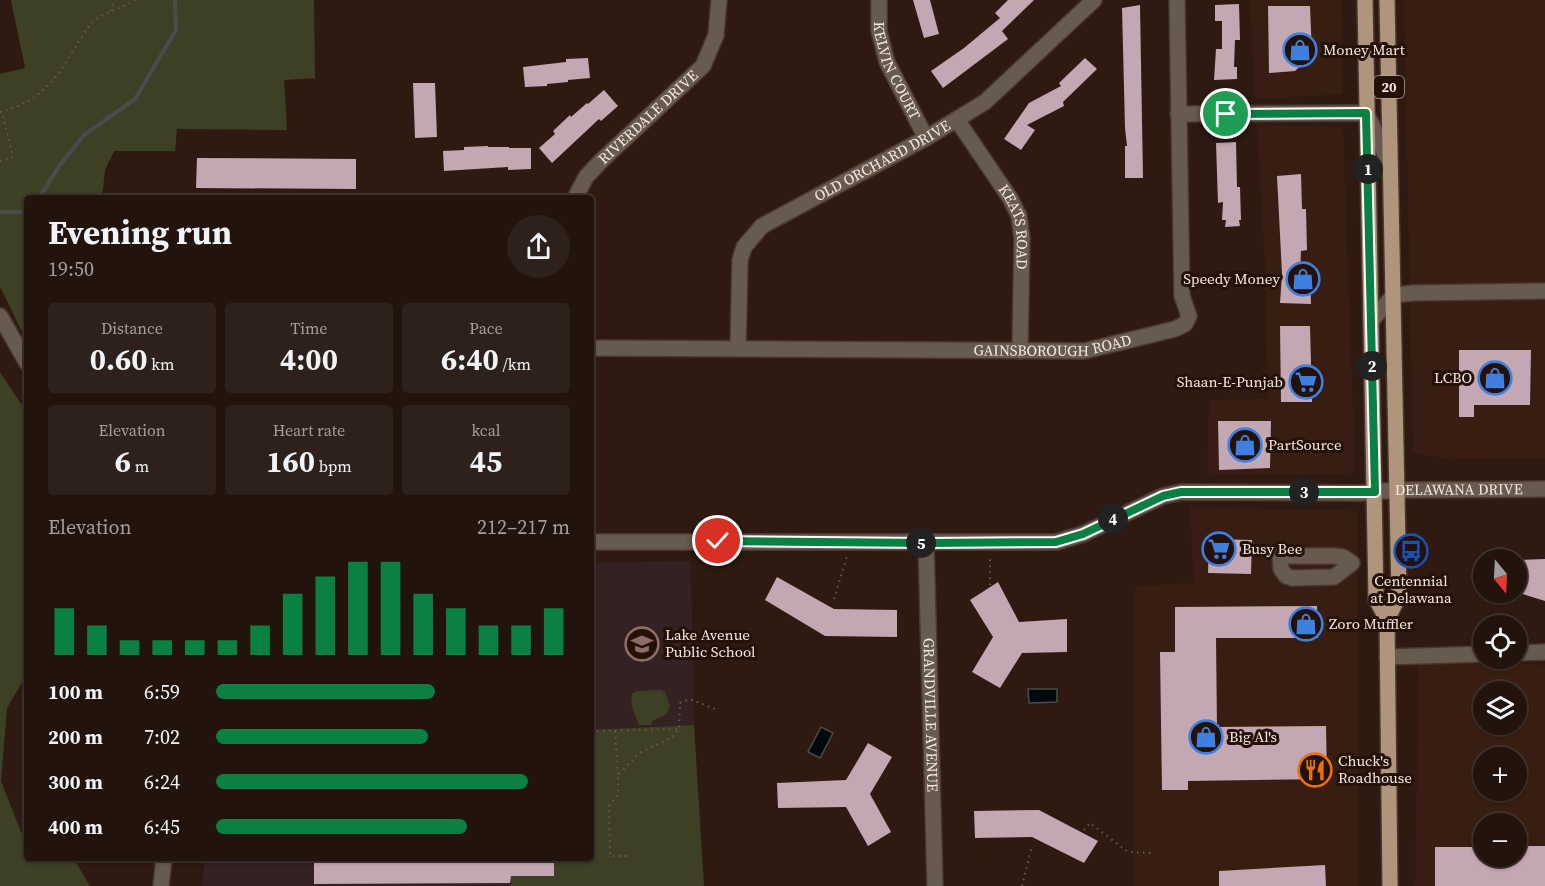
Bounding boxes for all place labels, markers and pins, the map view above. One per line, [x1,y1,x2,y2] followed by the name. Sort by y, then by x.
[1282,32,1318,68] shop icon: Money Mart
[1323,39,1405,60] place label: Money Mart
[1200,88,1251,139] pin
[1353,154,1383,184] pin: 1
[1285,261,1321,297] shop icon: Speedy Money
[1183,268,1280,289] place label: Speedy Money
[1357,351,1387,381] pin: 2
[1477,360,1513,396] shop icon: LCBO
[1288,364,1324,400] supermarket icon: Shaan-E-Punjab
[1434,367,1472,388] place label: LCBO
[1177,371,1283,392] place label: Shaan-E-Punjab
[1227,427,1263,463] shop icon: PartSource
[1268,434,1342,455] place label: PartSource
[1289,477,1319,507] pin: 3
[1098,504,1128,534] pin: 4
[692,515,743,566] pin
[906,528,936,558] pin: 5
[1201,531,1237,567] supermarket icon: Busy Bee
[1393,533,1429,569] bus stop icon: Centennial at Delawana
[1242,538,1303,559] place label: Busy Bee
[1370,570,1452,608] place label: Centennial at Delawana
[1288,606,1324,642] shop icon: Zoro Muffler
[1329,613,1414,634] place label: Zoro Muffler
[665,624,756,662] place label: Lake Avenue Public School
[624,626,660,662] school or university icon: Lake Avenue Public School
[1188,719,1224,755] shop icon: Big Al's
[1229,726,1277,747] place label: Big Al's
[1338,750,1412,788] place label: Chuck's Roadhouse
[1297,752,1333,788] restaurant icon: Chuck's Roadhouse

